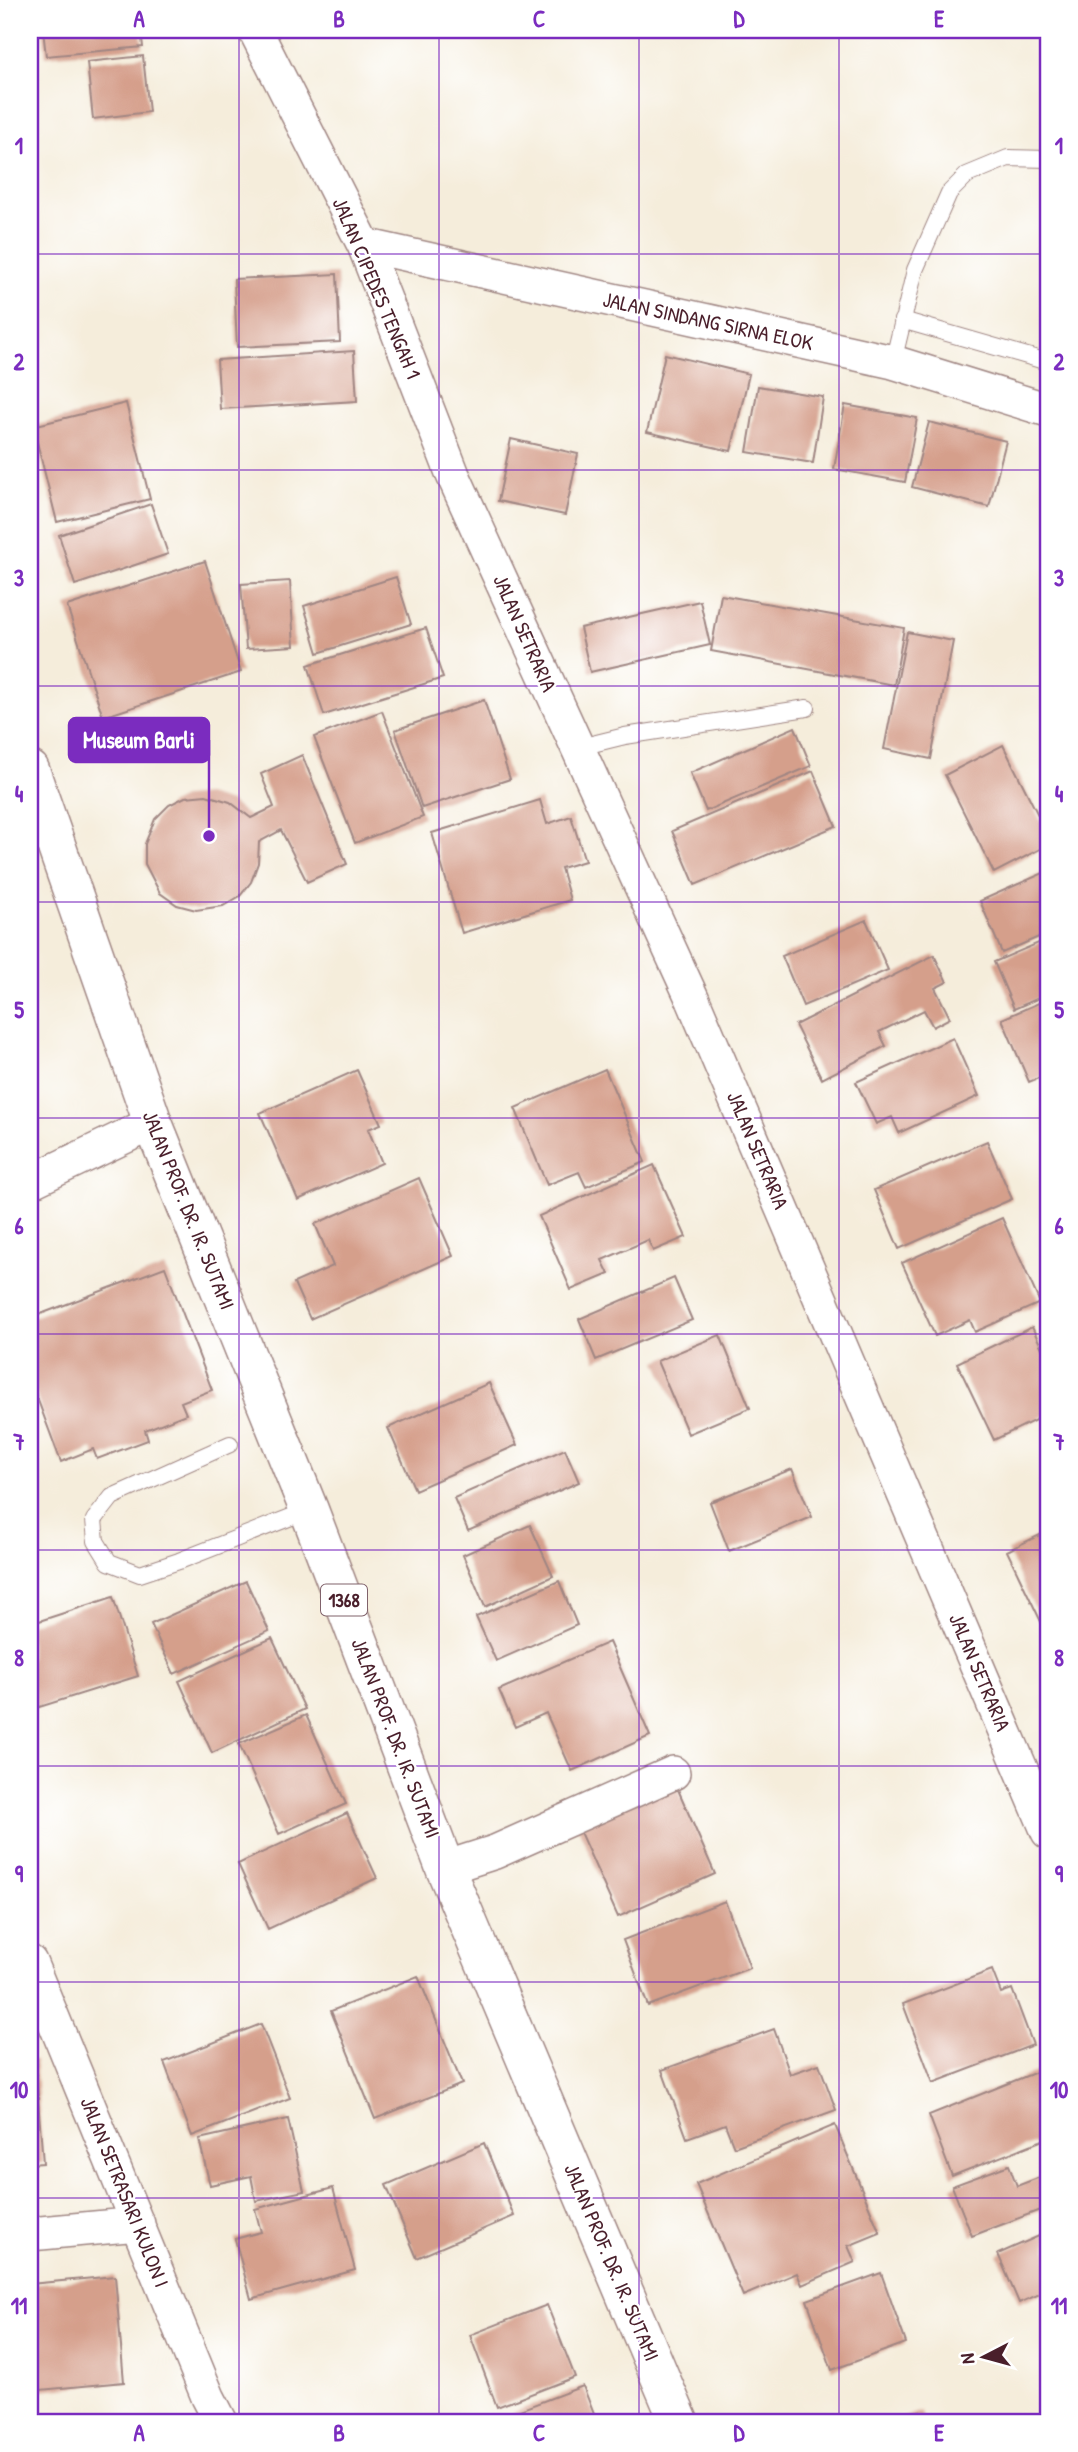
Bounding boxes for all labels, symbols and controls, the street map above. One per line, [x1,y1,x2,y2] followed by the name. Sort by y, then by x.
[133,3,145,34] text: A
[333,3,345,34] text: B
[533,3,545,34] text: C
[734,3,746,34] text: D
[934,3,945,34] text: E
[15,130,23,161] text: 1
[1055,130,1063,161] text: 1
[326,193,428,383] street label: JALAN CIPEDES TENGAH 1
[600,285,816,357] street label: JALAN SINDANG SIRNA ELOK
[14,346,25,377] text: 2
[1054,346,1065,377] text: 2
[14,562,24,593] text: 3
[1054,562,1064,593] text: 3
[486,570,564,696] street label: JALAN SETRARIA
[69,718,209,762] callout: Museum Barli
[83,724,195,755] text: Museum Barli
[15,778,24,809] text: 4
[1055,778,1064,809] text: 4
[14,994,24,1025] text: 5
[1054,994,1064,1025] text: 5
[720,1087,796,1213] street label: JALAN SETRARIA
[136,1106,242,1314] street label: JALAN PROF. DR. IR. SUTAMI
[14,1210,24,1241] text: 6
[1054,1210,1064,1241] text: 6
[12,1426,25,1457] text: 7
[1052,1426,1065,1457] text: 7
[321,1584,367,1616] road number: 1368
[942,1609,1018,1735] street label: JALAN SETRARIA
[344,1634,448,1842] street label: JALAN PROF. DR. IR. SUTAMI
[14,1642,24,1673] text: 8
[1054,1642,1064,1673] text: 8
[15,1858,24,1889] text: 9
[1055,1858,1064,1889] text: 9
[10,2074,28,2105] text: 10
[1050,2074,1068,2105] text: 10
[74,2093,176,2291] street label: JALAN SETRASARI KULON I
[557,2159,667,2365] street label: JALAN PROF. DR. IR. SUTAMI
[11,2290,27,2321] text: 11
[1051,2290,1067,2321] text: 11
[948,2322,1018,2392] north arrow
[954,2352,981,2365] text: N
[133,2417,145,2448] text: A
[333,2417,345,2448] text: B
[533,2417,545,2448] text: C
[734,2417,746,2448] text: D
[934,2417,945,2448] text: E

